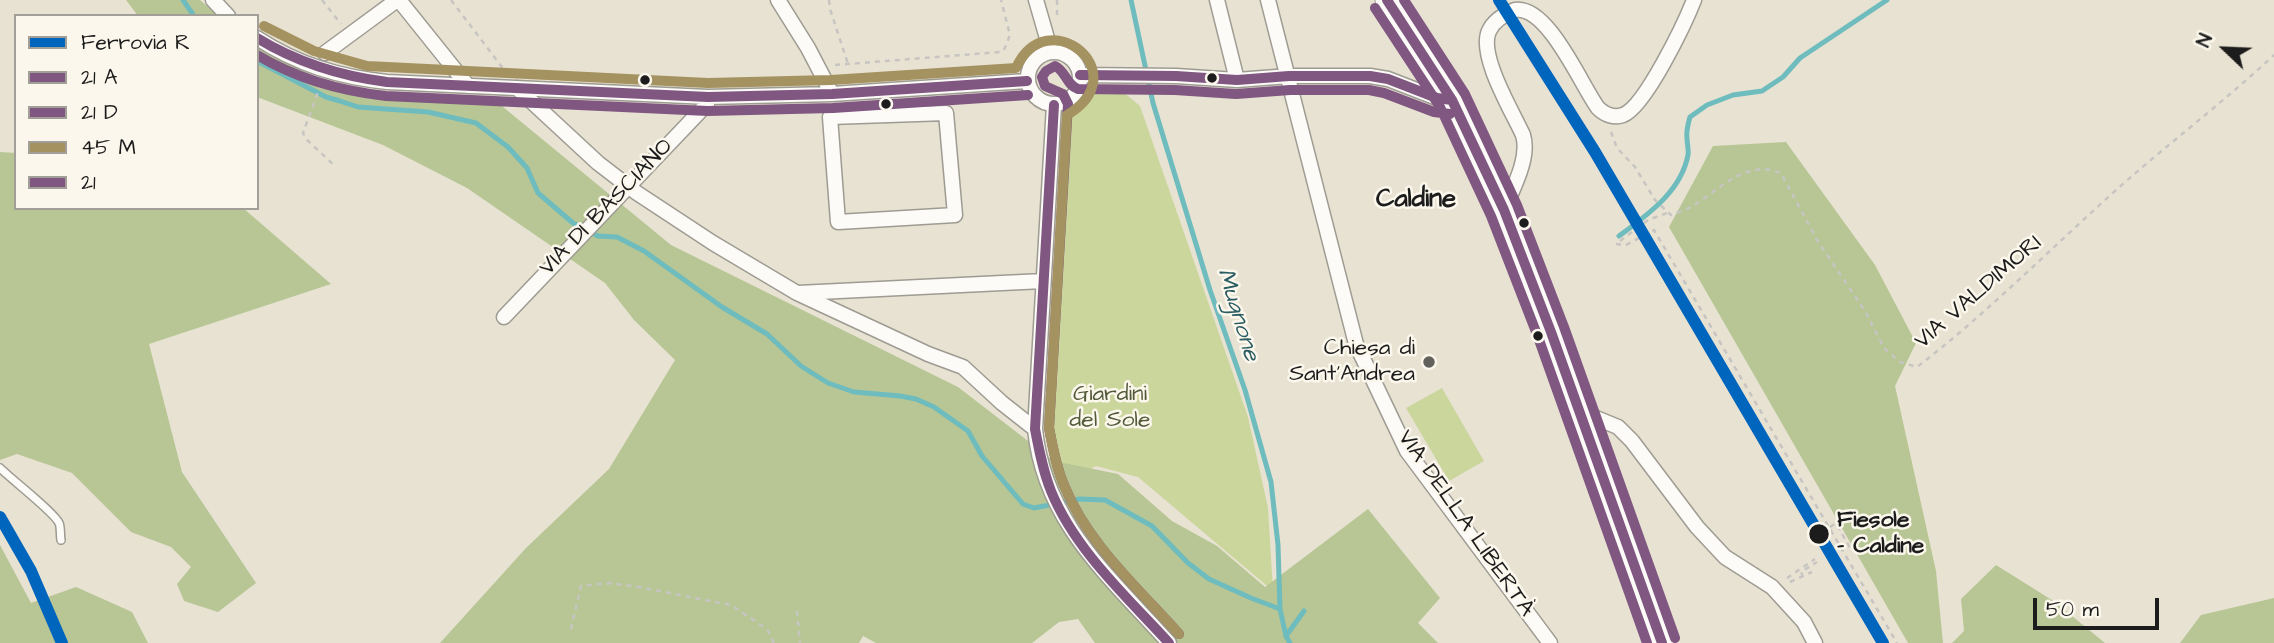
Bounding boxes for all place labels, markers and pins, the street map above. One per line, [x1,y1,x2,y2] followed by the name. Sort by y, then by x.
[1205,71,1219,85] unlabelled marker
[638,73,652,87] unlabelled marker
[879,97,893,111] unlabelled marker
[1517,216,1531,230] unlabelled marker
[1531,329,1545,343] unlabelled marker
[1289,335,1415,389] place label: Chiesa di Sant'Andrea
[1421,354,1437,370] marker: Chiesa di Sant'Andrea
[1837,507,1924,561] place label: Fiesole - Caldine
[1807,522,1831,546] marker: Fiesole - Caldine

